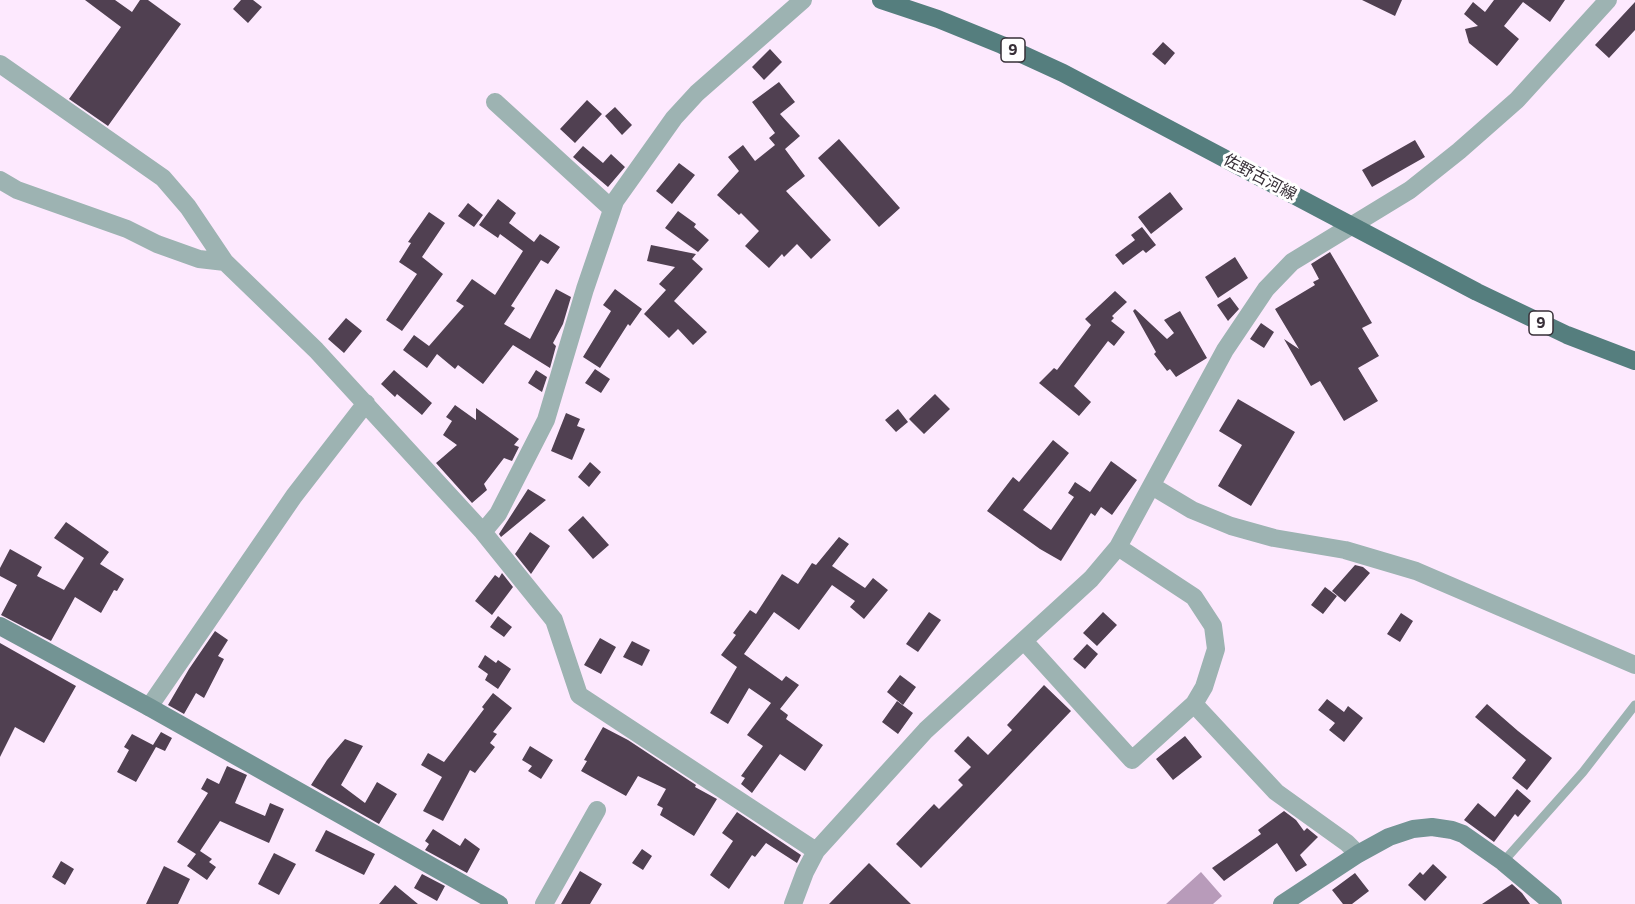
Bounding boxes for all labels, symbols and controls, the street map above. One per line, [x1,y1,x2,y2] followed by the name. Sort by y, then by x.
[1001,38,1025,62] road number: 9
[1220,150,1300,204] street label: 佐野古河線
[1529,311,1553,335] road number: 9

